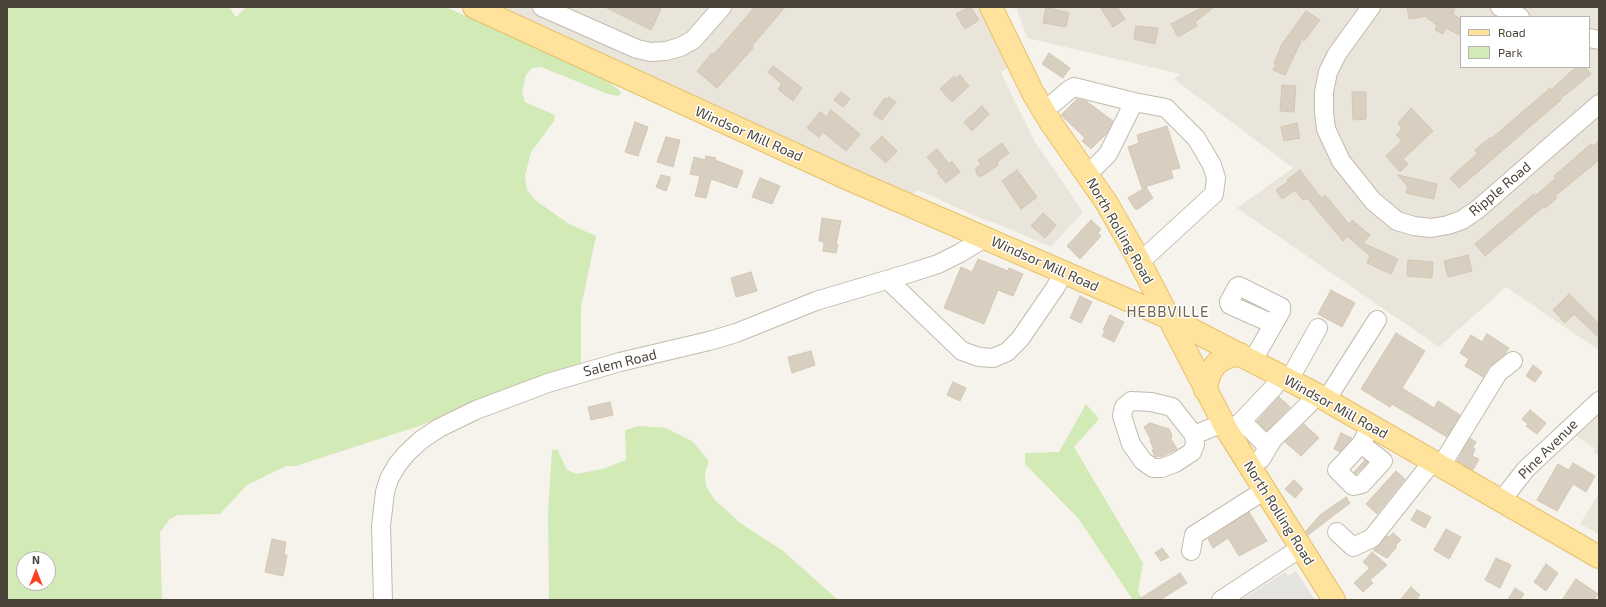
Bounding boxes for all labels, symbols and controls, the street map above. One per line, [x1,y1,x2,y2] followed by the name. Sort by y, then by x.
[1460,16,1590,68] legend
[1498,25,1526,39] text: Road
[1498,45,1523,59] text: Park
[693,103,805,165] street label: Windsor Mill Road
[1466,158,1534,220] street label: Ripple Road
[1083,175,1157,287] street label: North Rolling Road
[989,233,1101,295] street label: Windsor Mill Road
[1127,303,1209,321] district label: HEBBVILLE
[582,346,658,380] street label: Salem Road
[1281,372,1391,442] street label: Windsor Mill Road
[1515,416,1581,482] street label: Pine Avenue
[1240,458,1318,568] street label: North Rolling Road
[16,551,56,591] north arrow
[32,553,40,566] text: N

